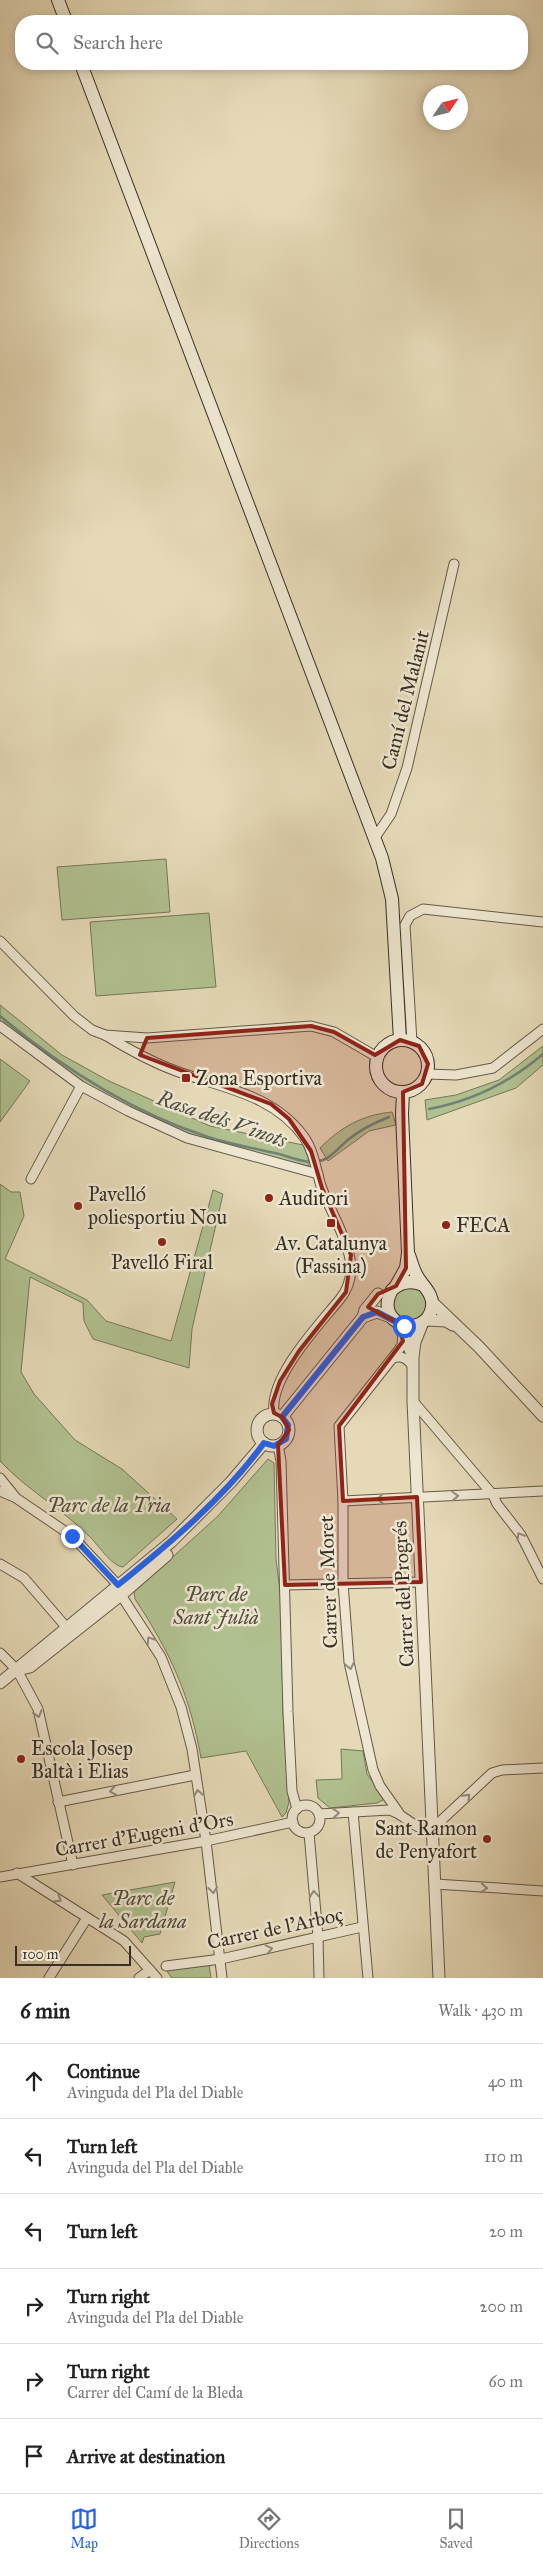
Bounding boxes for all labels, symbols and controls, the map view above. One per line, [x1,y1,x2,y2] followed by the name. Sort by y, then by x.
[15,15,528,70] search box
[33,29,61,57] icon: search
[73,31,163,54] text: Search here
[423,85,468,130] north arrow
[376,628,434,772] street label: Camí del Malanit
[196,1066,322,1090] place label: Zona Esportiva
[180,1072,192,1084] marker: Zona Esportiva
[153,1084,291,1154] water label: Rasa dels Vinots
[87,1182,228,1229] place label: Pavelló poliesportiu Nou
[278,1186,349,1210] place label: Auditori
[263,1192,275,1204] marker: Auditori
[72,1200,84,1212] marker: Pavelló poliesportiu Nou
[456,1213,511,1237] place label: FECA
[325,1217,337,1229] marker: Av. Catalunya (Fassina)
[440,1219,452,1231] marker: FECA
[274,1231,387,1279] place label: Av. Catalunya (Fassina)
[156,1236,168,1248] marker: Pavelló Firal
[111,1250,214,1274] place label: Pavelló Firal
[393,1315,416,1338] route start
[451,1490,459,1501] one-way arrow
[47,1493,171,1517] park label: Parc de la Tria
[376,1493,384,1504] one-way arrow
[314,1515,342,1649] street label: Carrer de Moret
[387,1520,420,1668] street label: Carrer del Progrés
[61,1525,84,1548] route end
[517,1533,527,1542] one-way arrow
[172,1582,259,1629] park label: Parc de Sant Julià
[147,1636,156,1645] one-way arrow
[344,1662,355,1671] one-way arrow
[33,1709,43,1717] one-way arrow
[31,1736,133,1783] place label: Escola Josep Baltà i Elias
[15,1753,27,1765] marker: Escola Josep Baltà i Elias
[108,1785,117,1796] one-way arrow
[194,1789,204,1798] one-way arrow
[461,1793,470,1802] one-way arrow
[53,1807,235,1862] street label: Carrer d'Eugeni d'Ors
[333,1808,341,1819] one-way arrow
[375,1816,477,1863] place label: Sant Ramon de Penyafort
[481,1833,493,1845] marker: Sant Ramon de Penyafort
[480,1883,488,1894] one-way arrow
[98,1886,187,1933] park label: Parc de la Sardana
[207,1886,217,1894] one-way arrow
[309,1890,320,1898] one-way arrow
[53,1893,62,1902] one-way arrow
[205,1902,345,1954] street label: Carrer de l'Arboç
[15,1943,131,1966] scale bar
[264,1944,273,1954] one-way arrow
[22,1946,59,1963] text: 100 m
[20,1998,70,2024] text: 6 min
[438,2001,523,2020] text: Walk · 430 m
[67,2060,140,2083] text: Continue
[20,2067,48,2095] icon: ahead
[488,2072,523,2091] text: 40 m
[67,2083,243,2102] text: Avinguda del Pla del Diable
[67,2135,137,2158] text: Turn left
[20,2142,48,2170] icon: left
[484,2147,523,2166] text: 110 m
[67,2158,243,2177] text: Avinguda del Pla del Diable
[20,2217,48,2245] icon: left
[67,2220,137,2243] text: Turn left
[489,2222,523,2241] text: 20 m
[67,2285,150,2308] text: Turn right
[20,2292,48,2320] icon: right
[480,2297,523,2316] text: 200 m
[67,2308,243,2327] text: Avinguda del Pla del Diable
[67,2360,150,2383] text: Turn right
[20,2367,48,2395] icon: right
[489,2372,523,2391] text: 60 m
[67,2383,243,2402] text: Carrer del Camí de la Bleda
[20,2442,48,2470] icon: arrive
[67,2445,225,2468] text: Arrive at destination
[70,2505,98,2552] tab: Map
[239,2505,299,2552] tab: Directions
[440,2505,473,2552] tab: Saved

